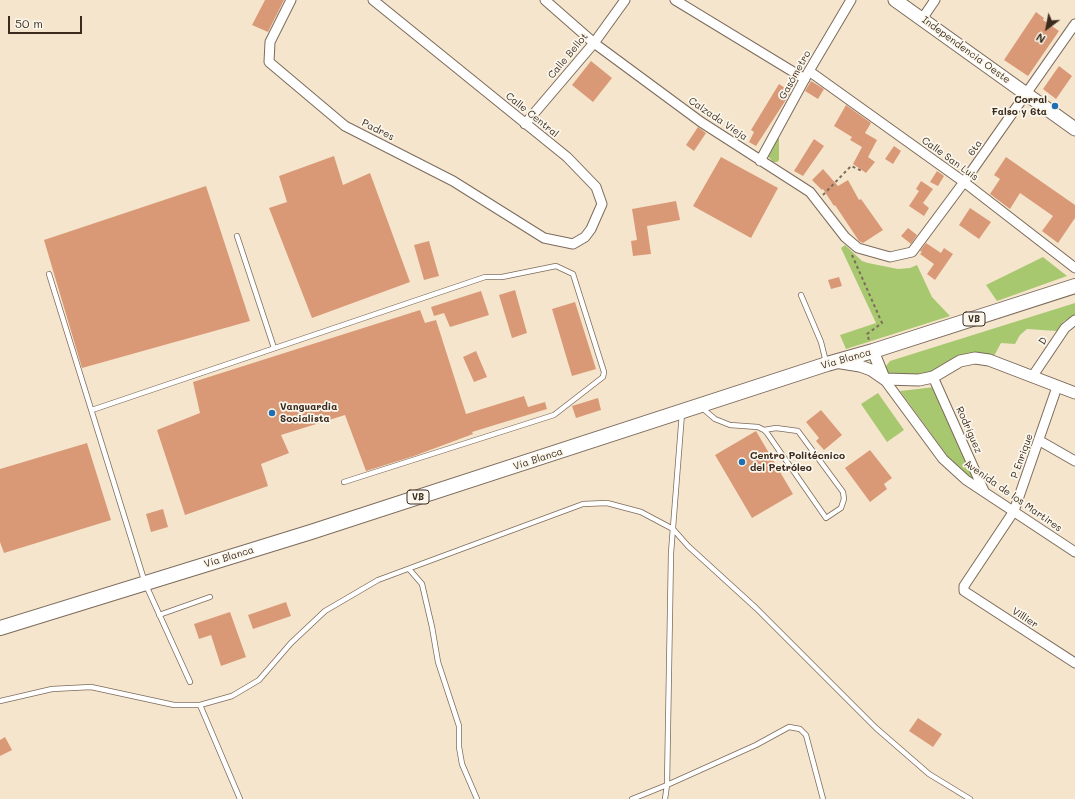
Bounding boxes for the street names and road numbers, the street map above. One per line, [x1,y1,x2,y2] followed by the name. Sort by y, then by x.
[919,14,1013,86] street label: Independencia Oeste
[546,31,590,81] street label: Calle Bellot
[777,49,813,101] street label: Gasómetro
[503,90,561,140] street label: Calle Central
[686,95,750,143] street label: Calzada Vieja
[360,117,396,143] street label: Padres
[919,134,981,184] street label: Calle San Luis
[965,138,985,158] street label: 6ta
[963,312,985,326] road number: VB
[1036,335,1050,347] street label: D
[820,346,872,372] street label: Vía Blanca
[953,405,985,455] street label: Rodríguez
[1008,432,1036,480] street label: P Enrique
[512,445,564,473] street label: Vía Blanca
[962,458,1064,534] street label: Avenida de los Martires
[407,490,429,504] road number: VB
[203,544,255,570] street label: Vía Blanca
[1010,605,1040,631] street label: Villier

